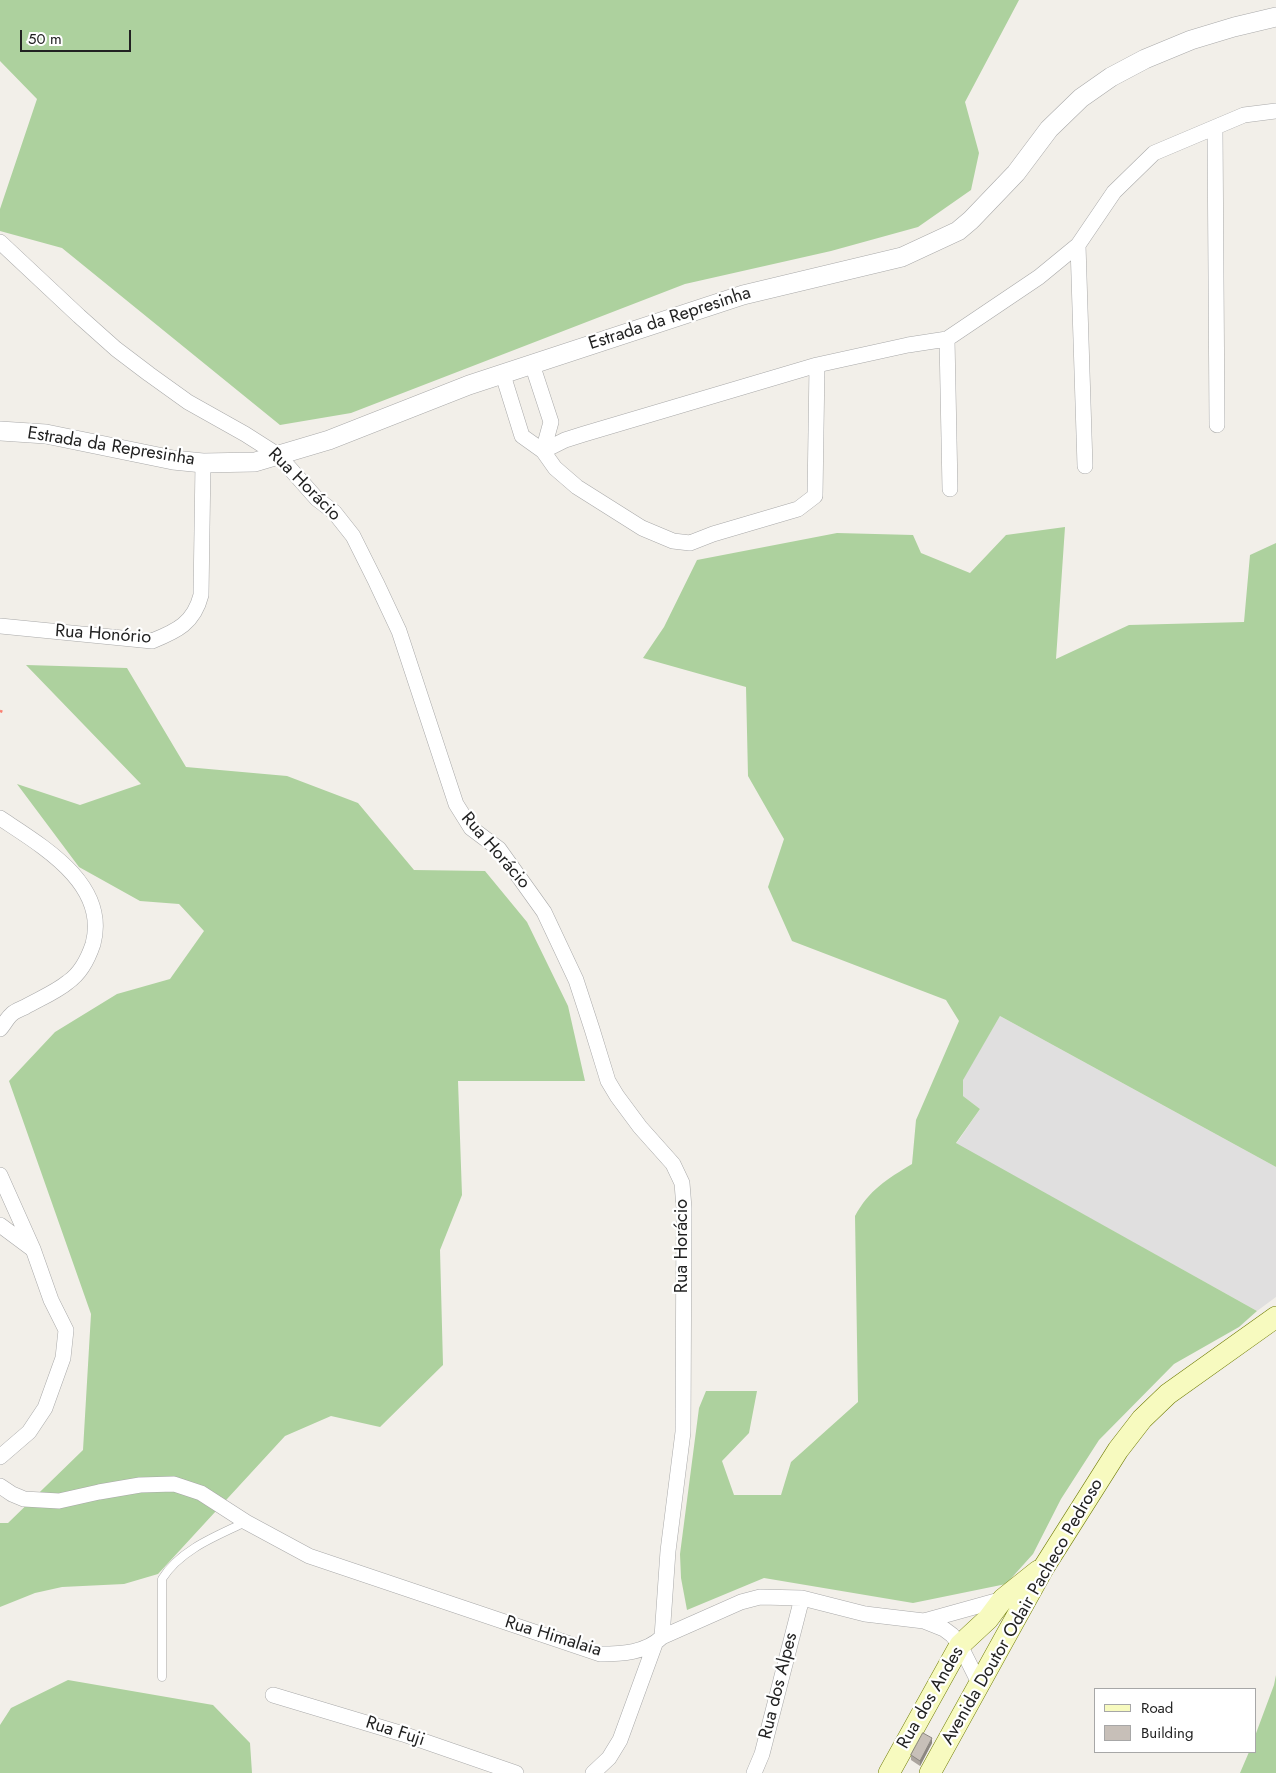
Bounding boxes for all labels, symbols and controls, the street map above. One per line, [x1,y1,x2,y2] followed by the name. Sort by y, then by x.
[22,20,134,52] scale bar
[28,28,62,50] text: 50 m
[586,283,754,355] street label: Estrada da Represinha
[26,423,196,471] street label: Estrada da Represinha
[263,444,345,526] street label: Rua Horácio
[54,621,152,649] street label: Rua Honório
[456,808,534,894] street label: Rua Horácio
[672,1199,694,1293] street label: Rua Horácio
[938,1475,1108,1749] street label: Avenida Doutor Odair Pacheco Pedroso
[502,1612,604,1662] street label: Rua Himalaia
[755,1630,803,1742] street label: Rua dos Alpes
[893,1643,969,1753] street label: Rua dos Andes
[1094,1688,1256,1753] legend
[1141,1697,1173,1719] text: Road
[363,1712,427,1752] street label: Rua Fuji
[1141,1722,1193,1744] text: Building

